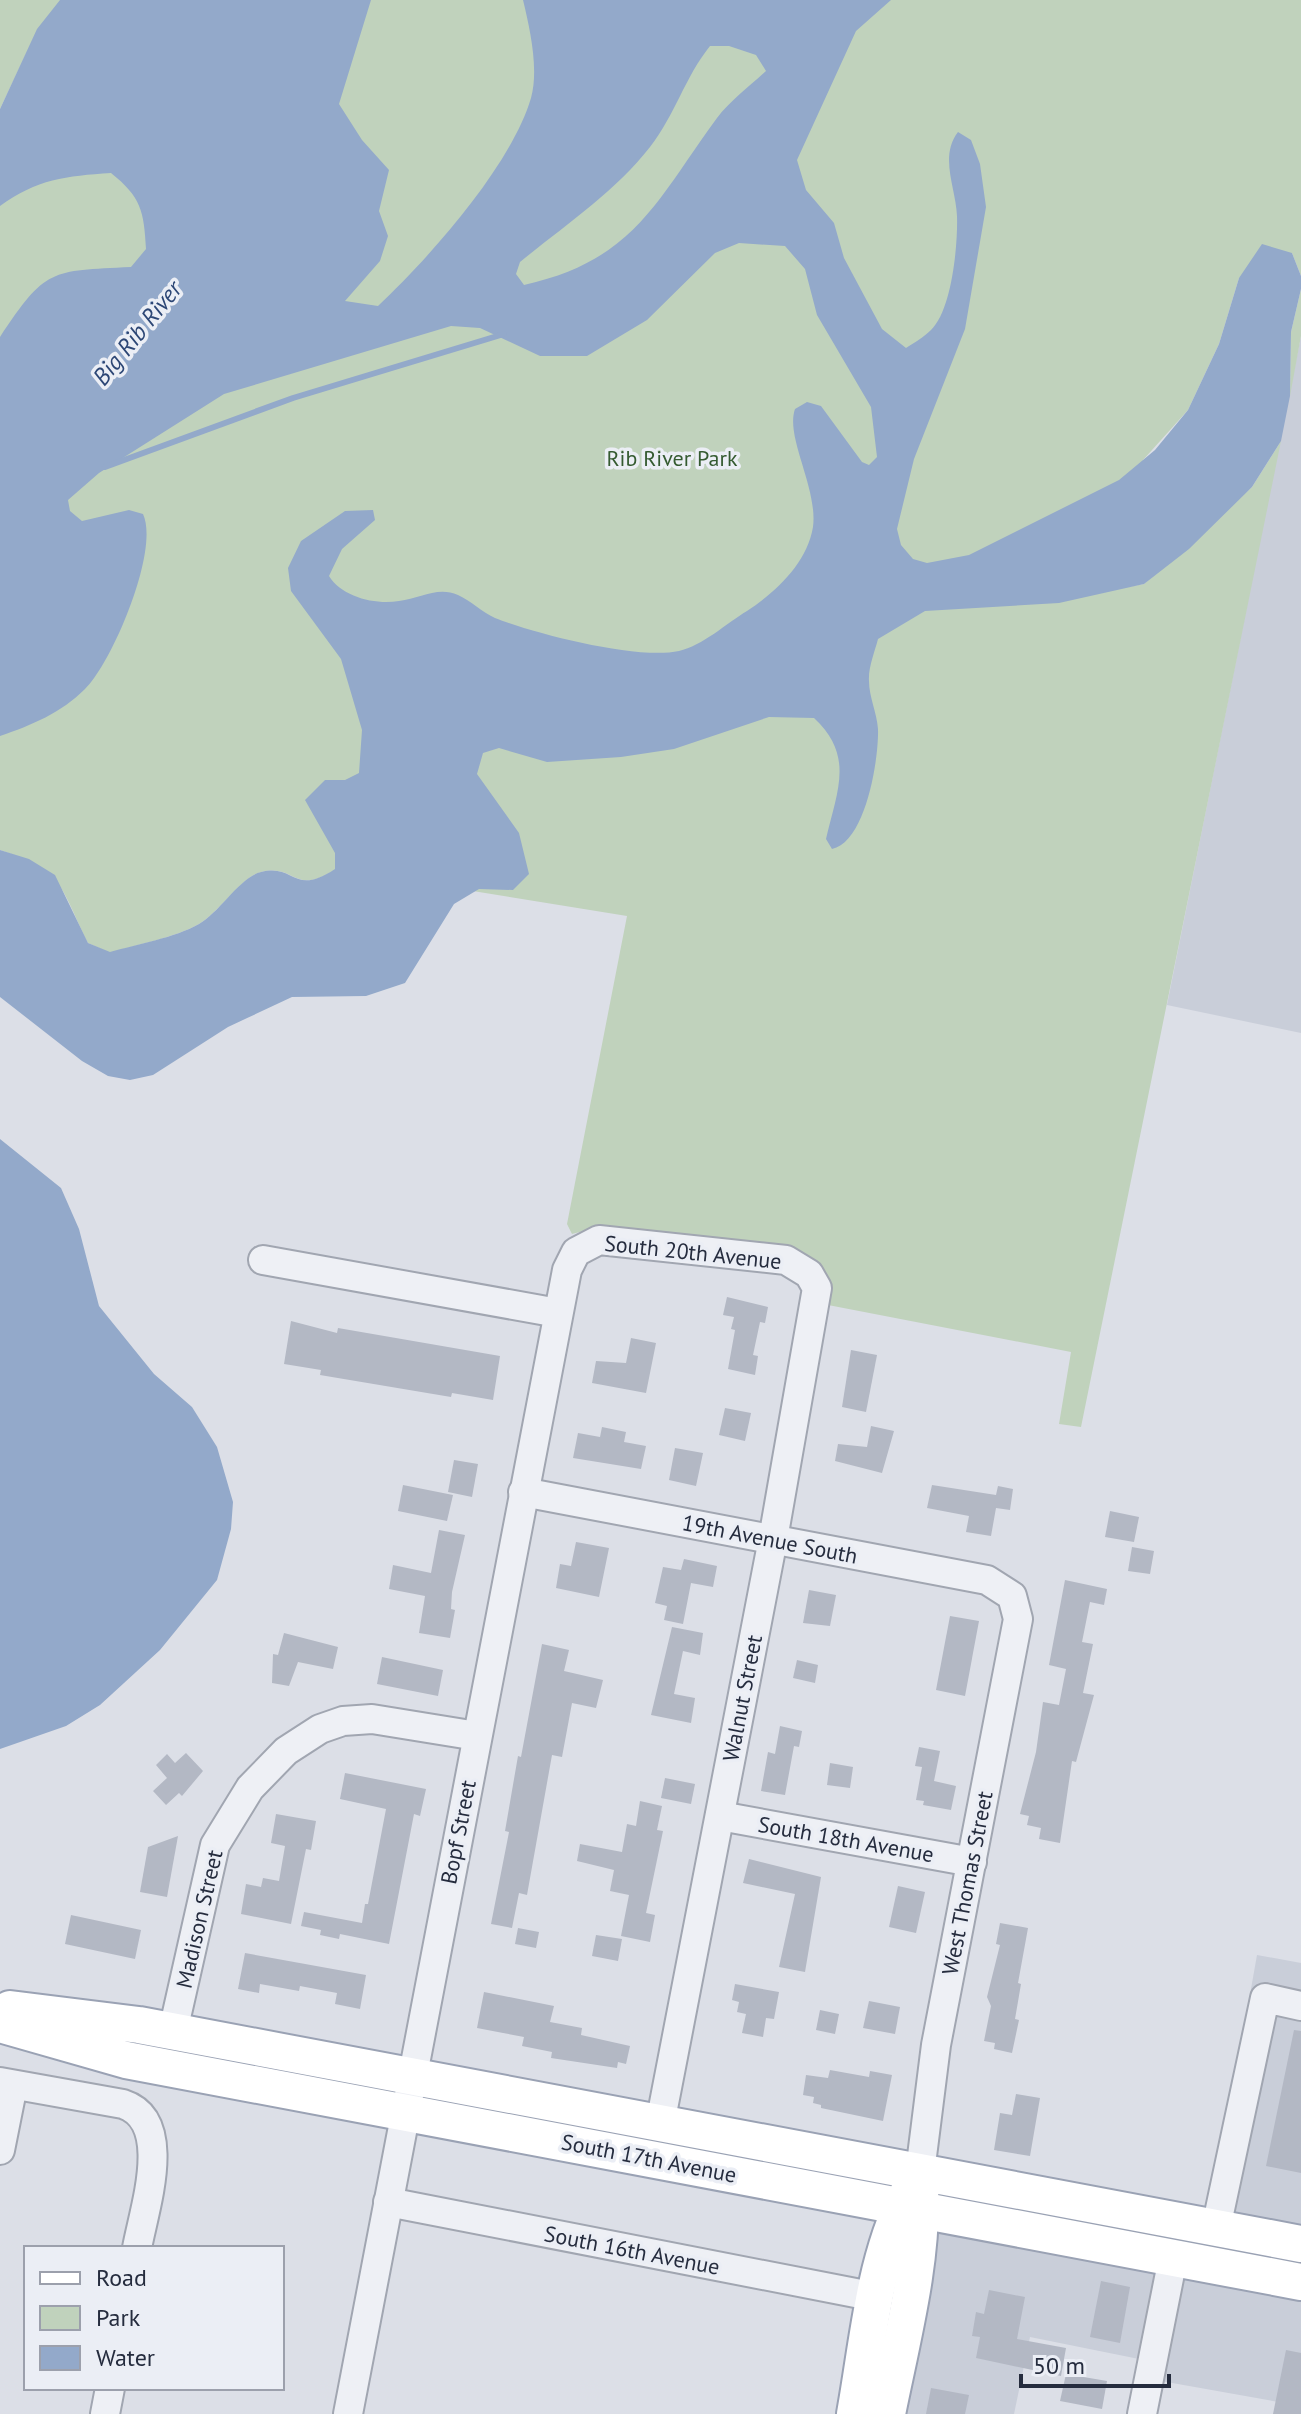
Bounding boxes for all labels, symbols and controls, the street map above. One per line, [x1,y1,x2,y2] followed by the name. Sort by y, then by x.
[86,273,190,391] water label: Big Rib River
[606,444,738,472] park label: Rib River Park
[603,1229,783,1275] street label: South 20th Avenue
[680,1508,860,1570] street label: 19th Avenue South
[716,1632,768,1764] street label: Walnut Street
[434,1777,482,1886] street label: Bopf Street
[935,1788,999,1977] street label: West Thomas Street
[756,1810,936,1868] street label: South 18th Avenue
[169,1847,229,1991] street label: Madison Street
[559,2127,739,2189] street label: South 17th Avenue
[542,2219,722,2281] street label: South 16th Avenue
[24,2246,284,2390] legend
[96,2262,147,2293] text: Road
[96,2302,141,2333] text: Park
[1021,2338,1169,2388] scale bar
[96,2342,155,2373] text: Water
[1033,2350,1085,2381] text: 50 m

